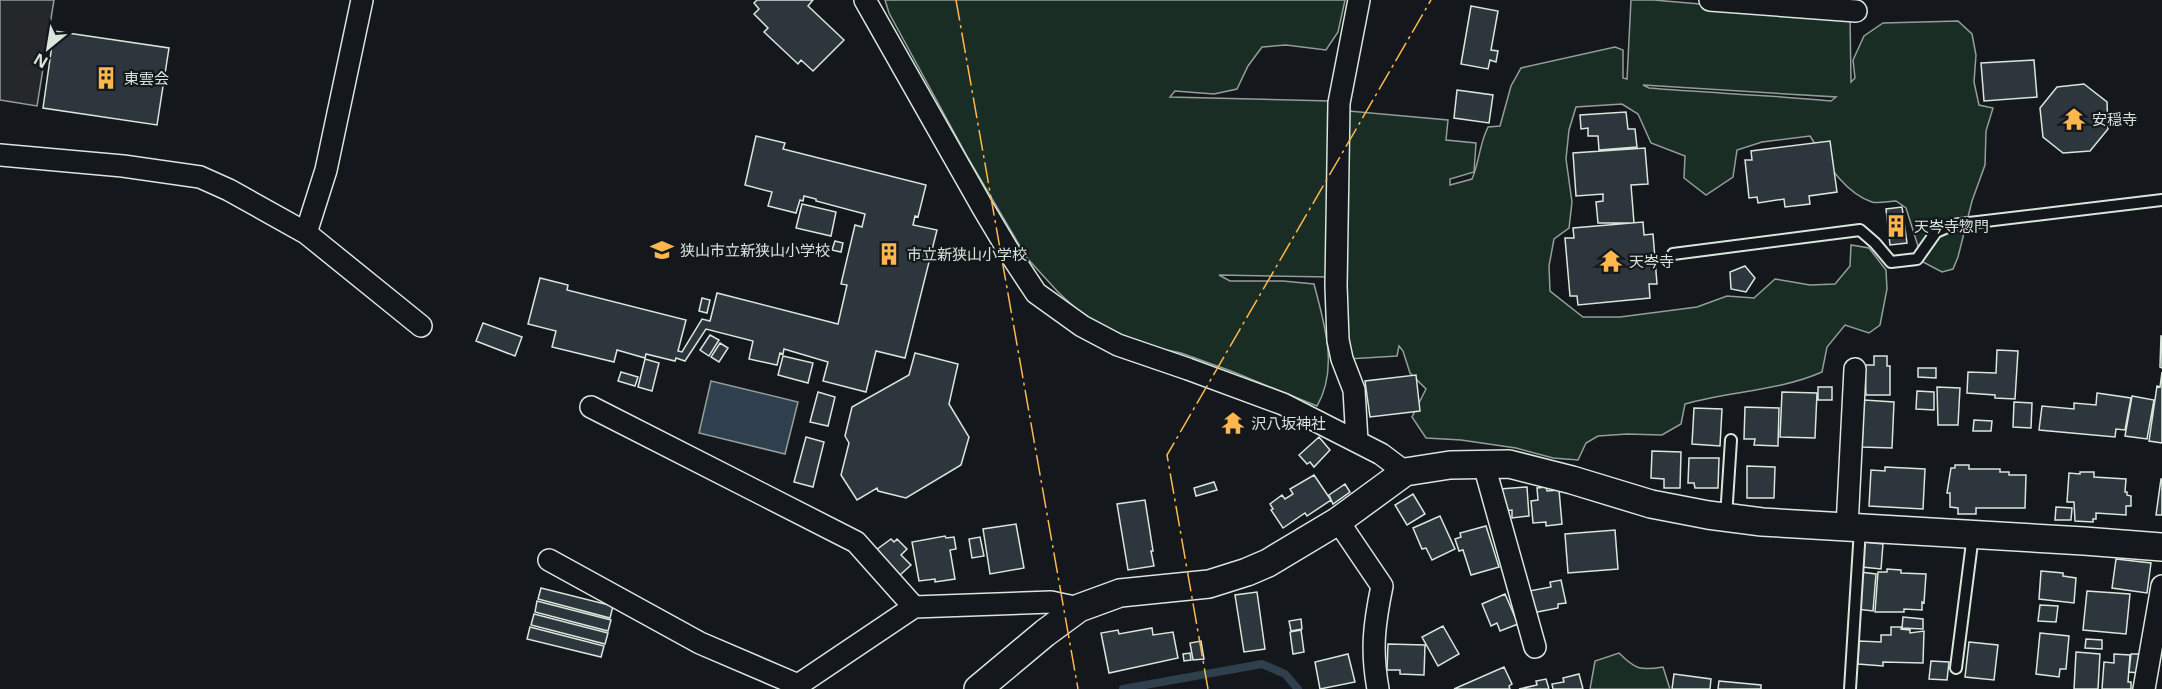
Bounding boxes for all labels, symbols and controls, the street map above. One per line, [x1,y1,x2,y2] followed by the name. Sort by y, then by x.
[18,18,78,78] north arrow
[29,48,52,74] text: N
[93,65,119,91] building icon: 東雲会
[124,68,169,88] place label: 東雲会
[2061,106,2087,132] temple icon: 安穏寺
[2092,109,2137,129] place label: 安穏寺
[1883,213,1909,239] building icon: 天岑寺惣門
[1914,216,1989,236] place label: 天岑寺惣門
[649,237,675,263] school or university icon: 狭山市立新狭山小学校
[680,240,830,260] place label: 狭山市立新狭山小学校
[876,241,902,267] building icon: 市立新狭山小学校
[907,244,1027,264] place label: 市立新狭山小学校
[1598,248,1624,274] temple icon: 天岑寺
[1629,251,1674,271] place label: 天岑寺
[1220,410,1246,436] temple icon: 沢八坂神社
[1251,413,1326,433] place label: 沢八坂神社

